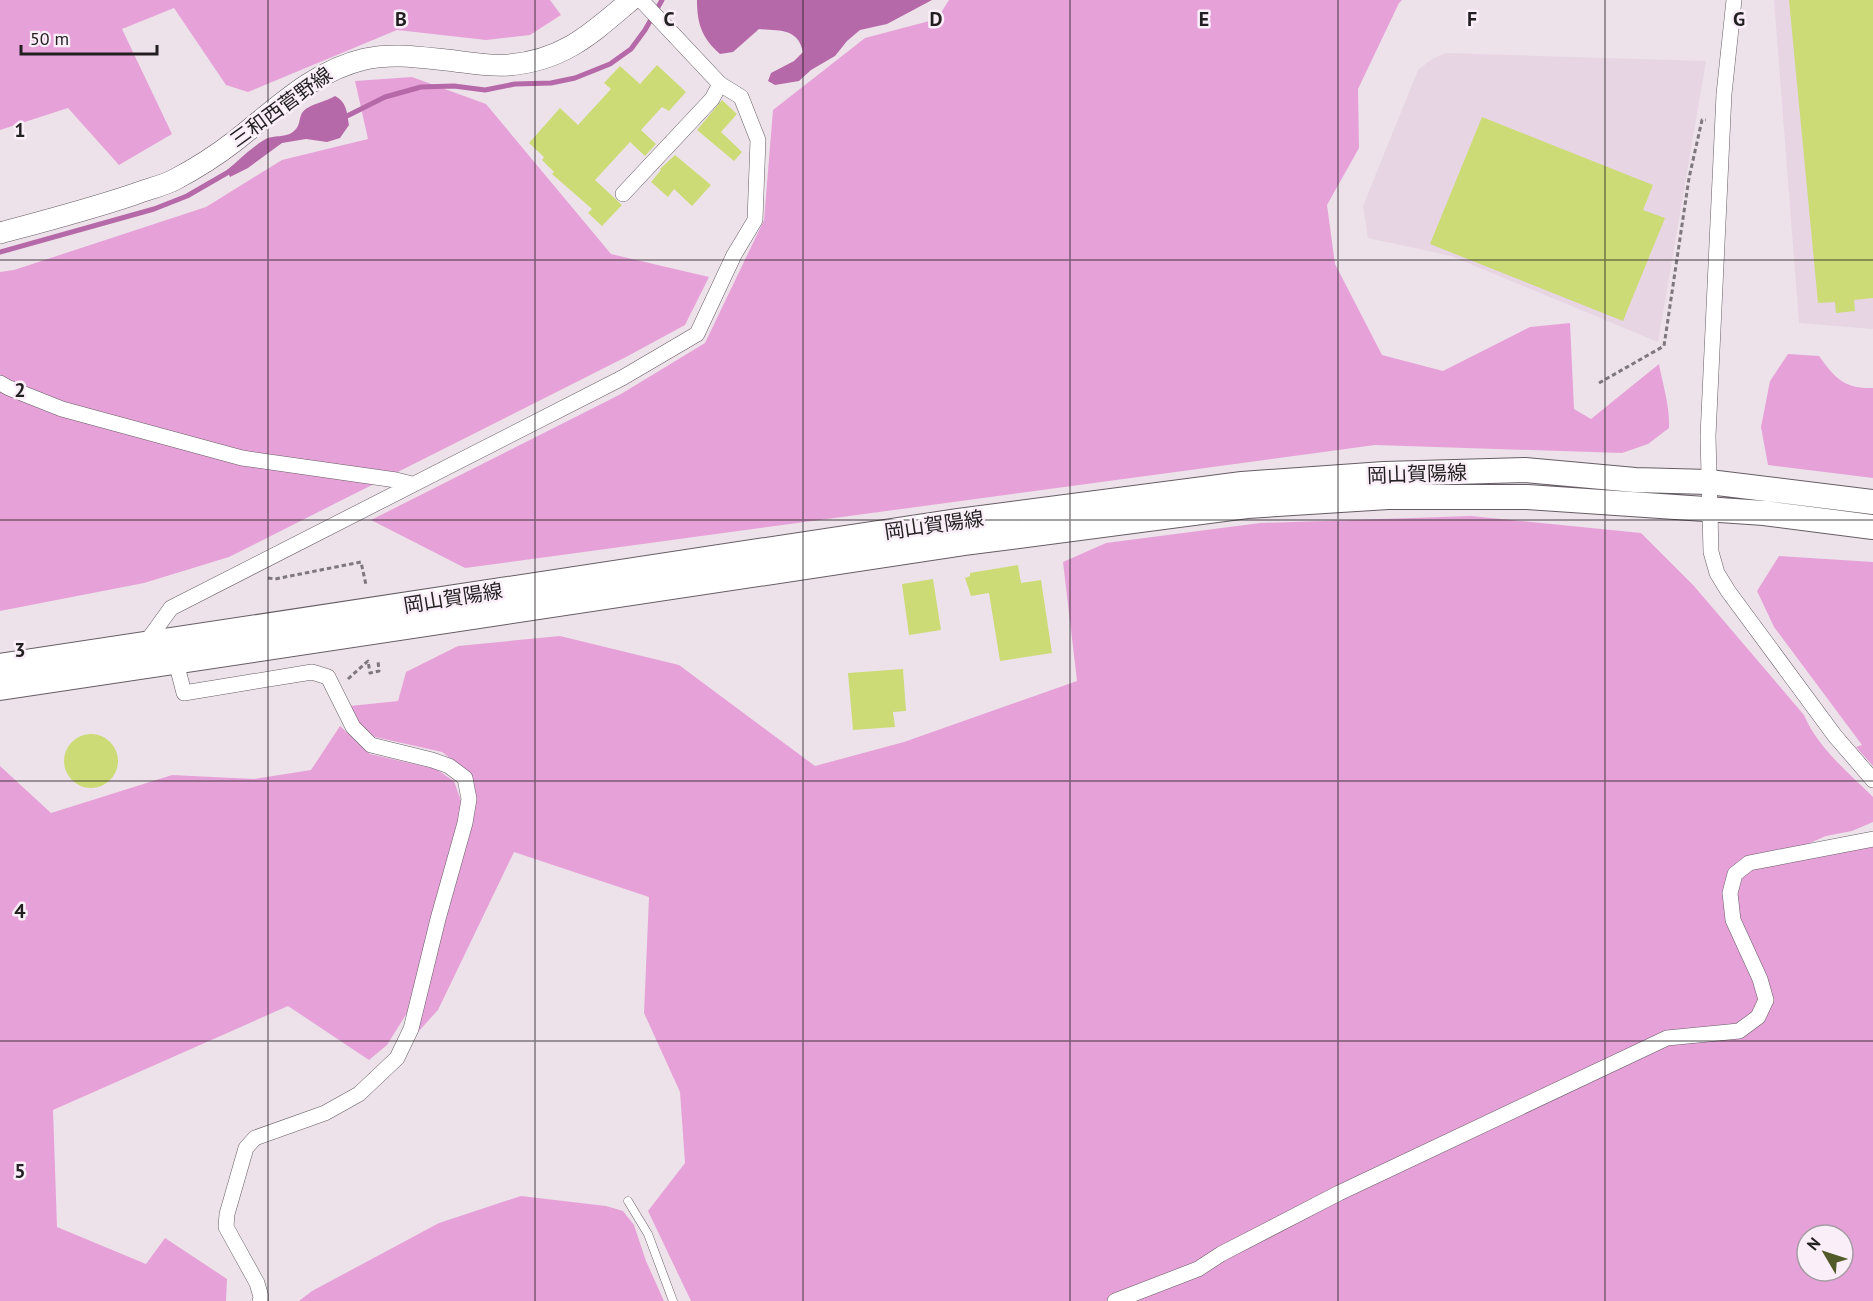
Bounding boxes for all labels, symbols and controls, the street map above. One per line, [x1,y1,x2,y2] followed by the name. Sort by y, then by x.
[395,6,407,32] text: B
[663,6,675,32] text: C
[930,6,943,32] text: D
[1199,6,1209,32] text: E
[1467,6,1477,32] text: F
[1733,6,1745,32] text: G
[21,18,158,56] scale bar
[30,27,69,50] text: 50 m
[225,61,337,153] street label: 三和西菅野線
[14,117,26,143] text: 1
[14,377,26,403] text: 2
[1367,459,1467,489] street label: 岡山賀陽線
[883,505,985,545] street label: 岡山賀陽線
[402,577,504,619] street label: 岡山賀陽線
[14,637,26,663] text: 3
[14,898,26,924] text: 4
[14,1158,26,1184] text: 5
[1795,1223,1855,1283] north arrow
[1802,1233,1824,1254] text: N

